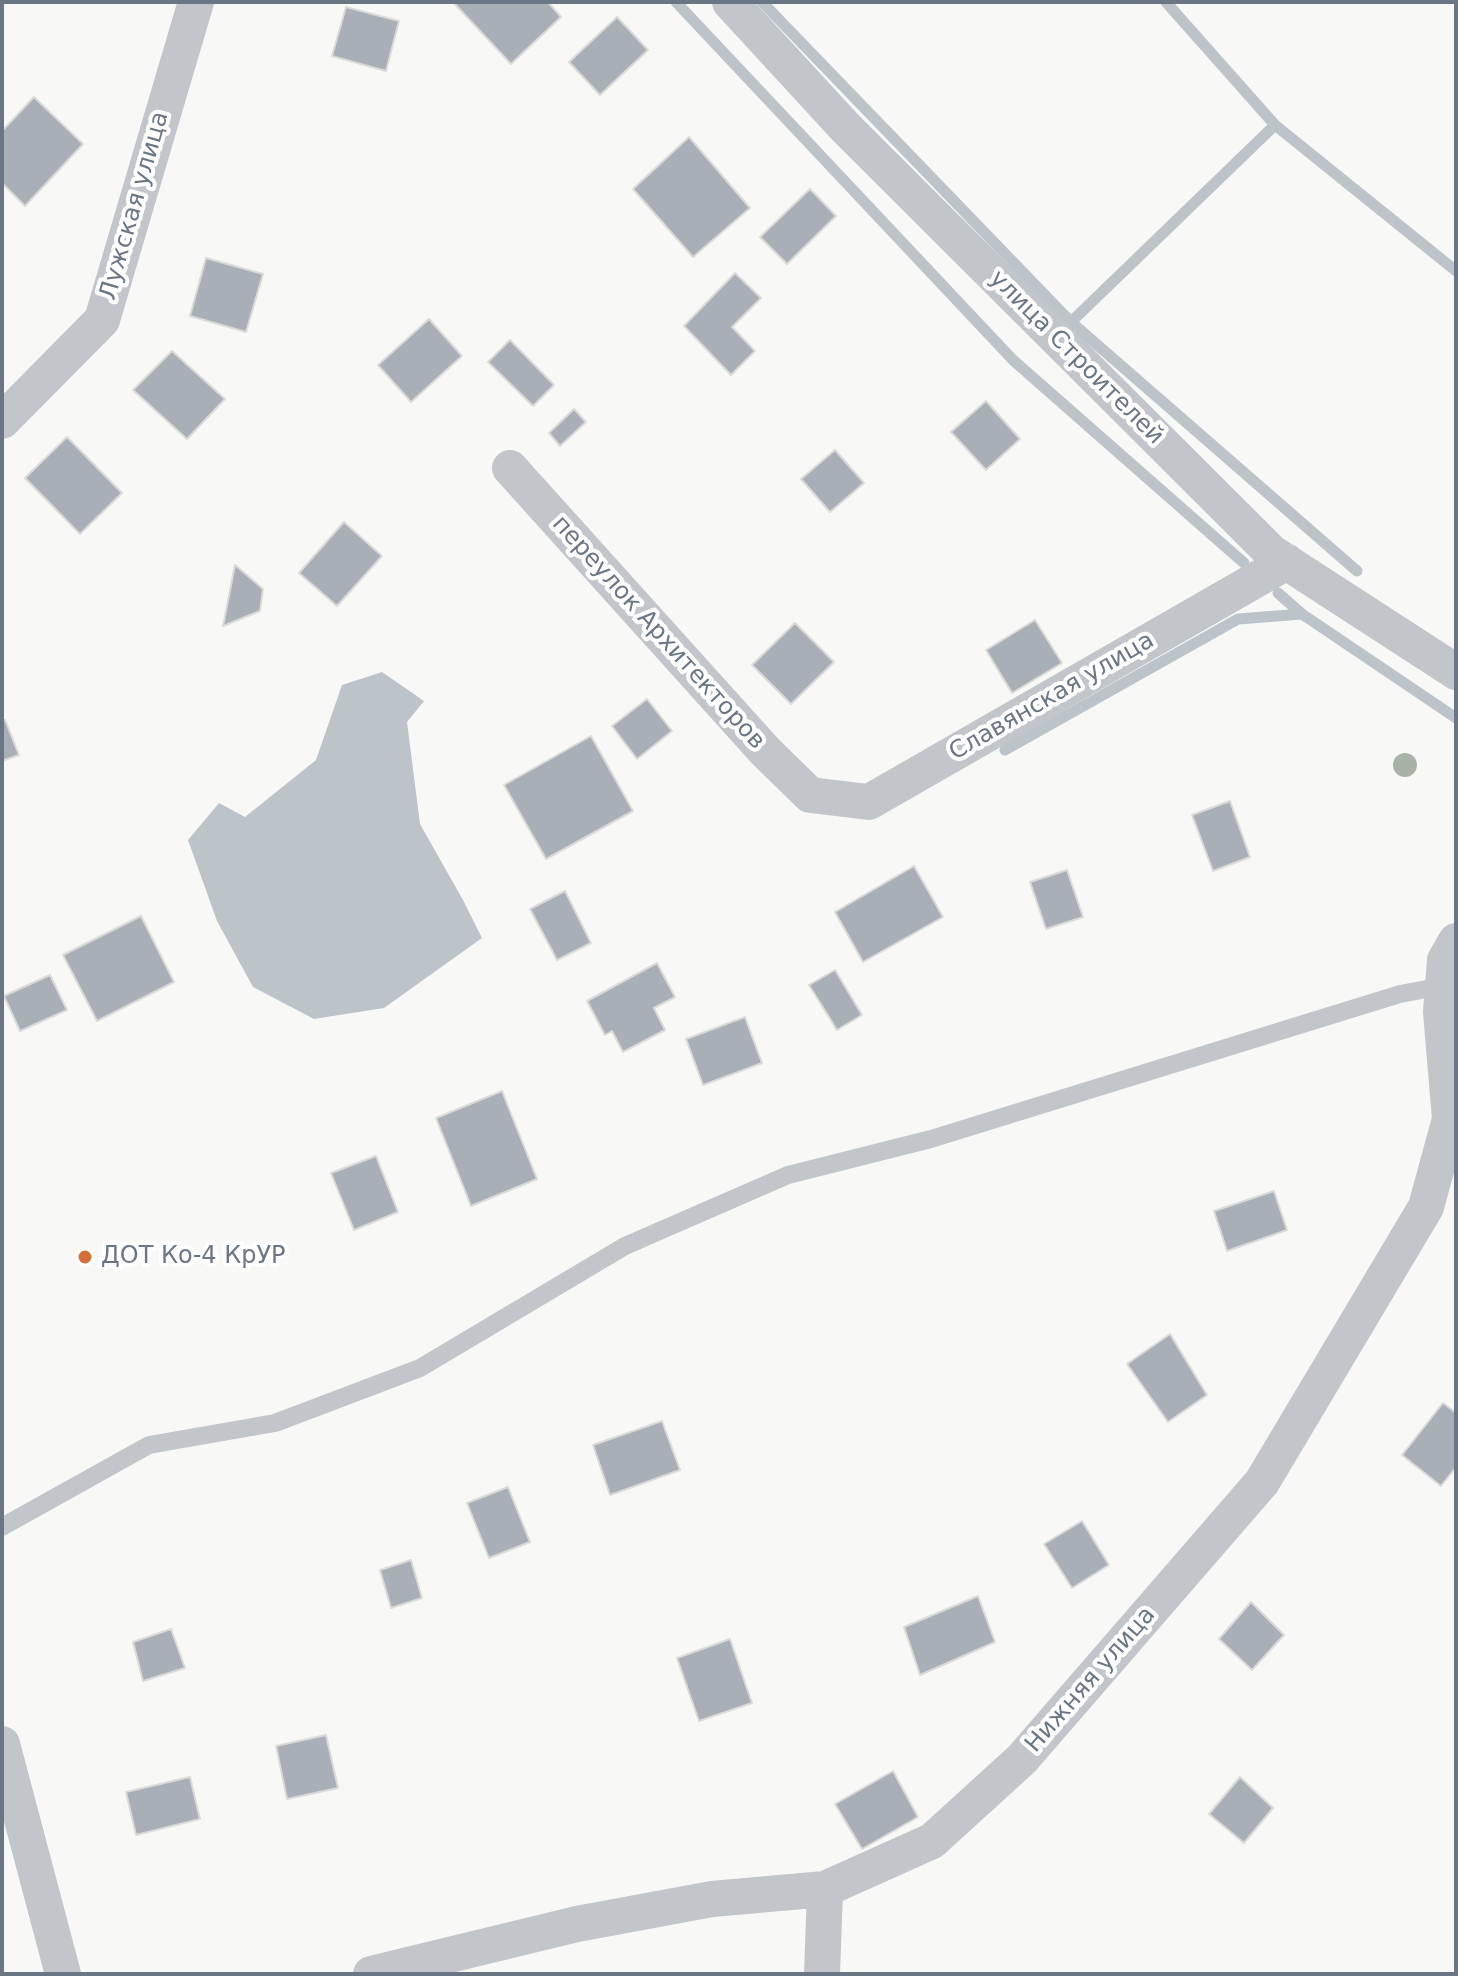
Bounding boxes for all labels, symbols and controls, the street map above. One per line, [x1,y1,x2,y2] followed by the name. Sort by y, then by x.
[94,109,176,303] street label: Лужская улица
[983,265,1169,451] street label: улица Строителей
[546,510,770,756] street label: переулок Архитекторов
[944,627,1160,767] street label: Славянская улица
[101,1243,286,1271] place label: ДОТ Ко-4 КрУР
[76,1248,94,1266] marker: ДОТ Ко-4 КрУР
[1020,1601,1162,1759] street label: Нижняя улица

